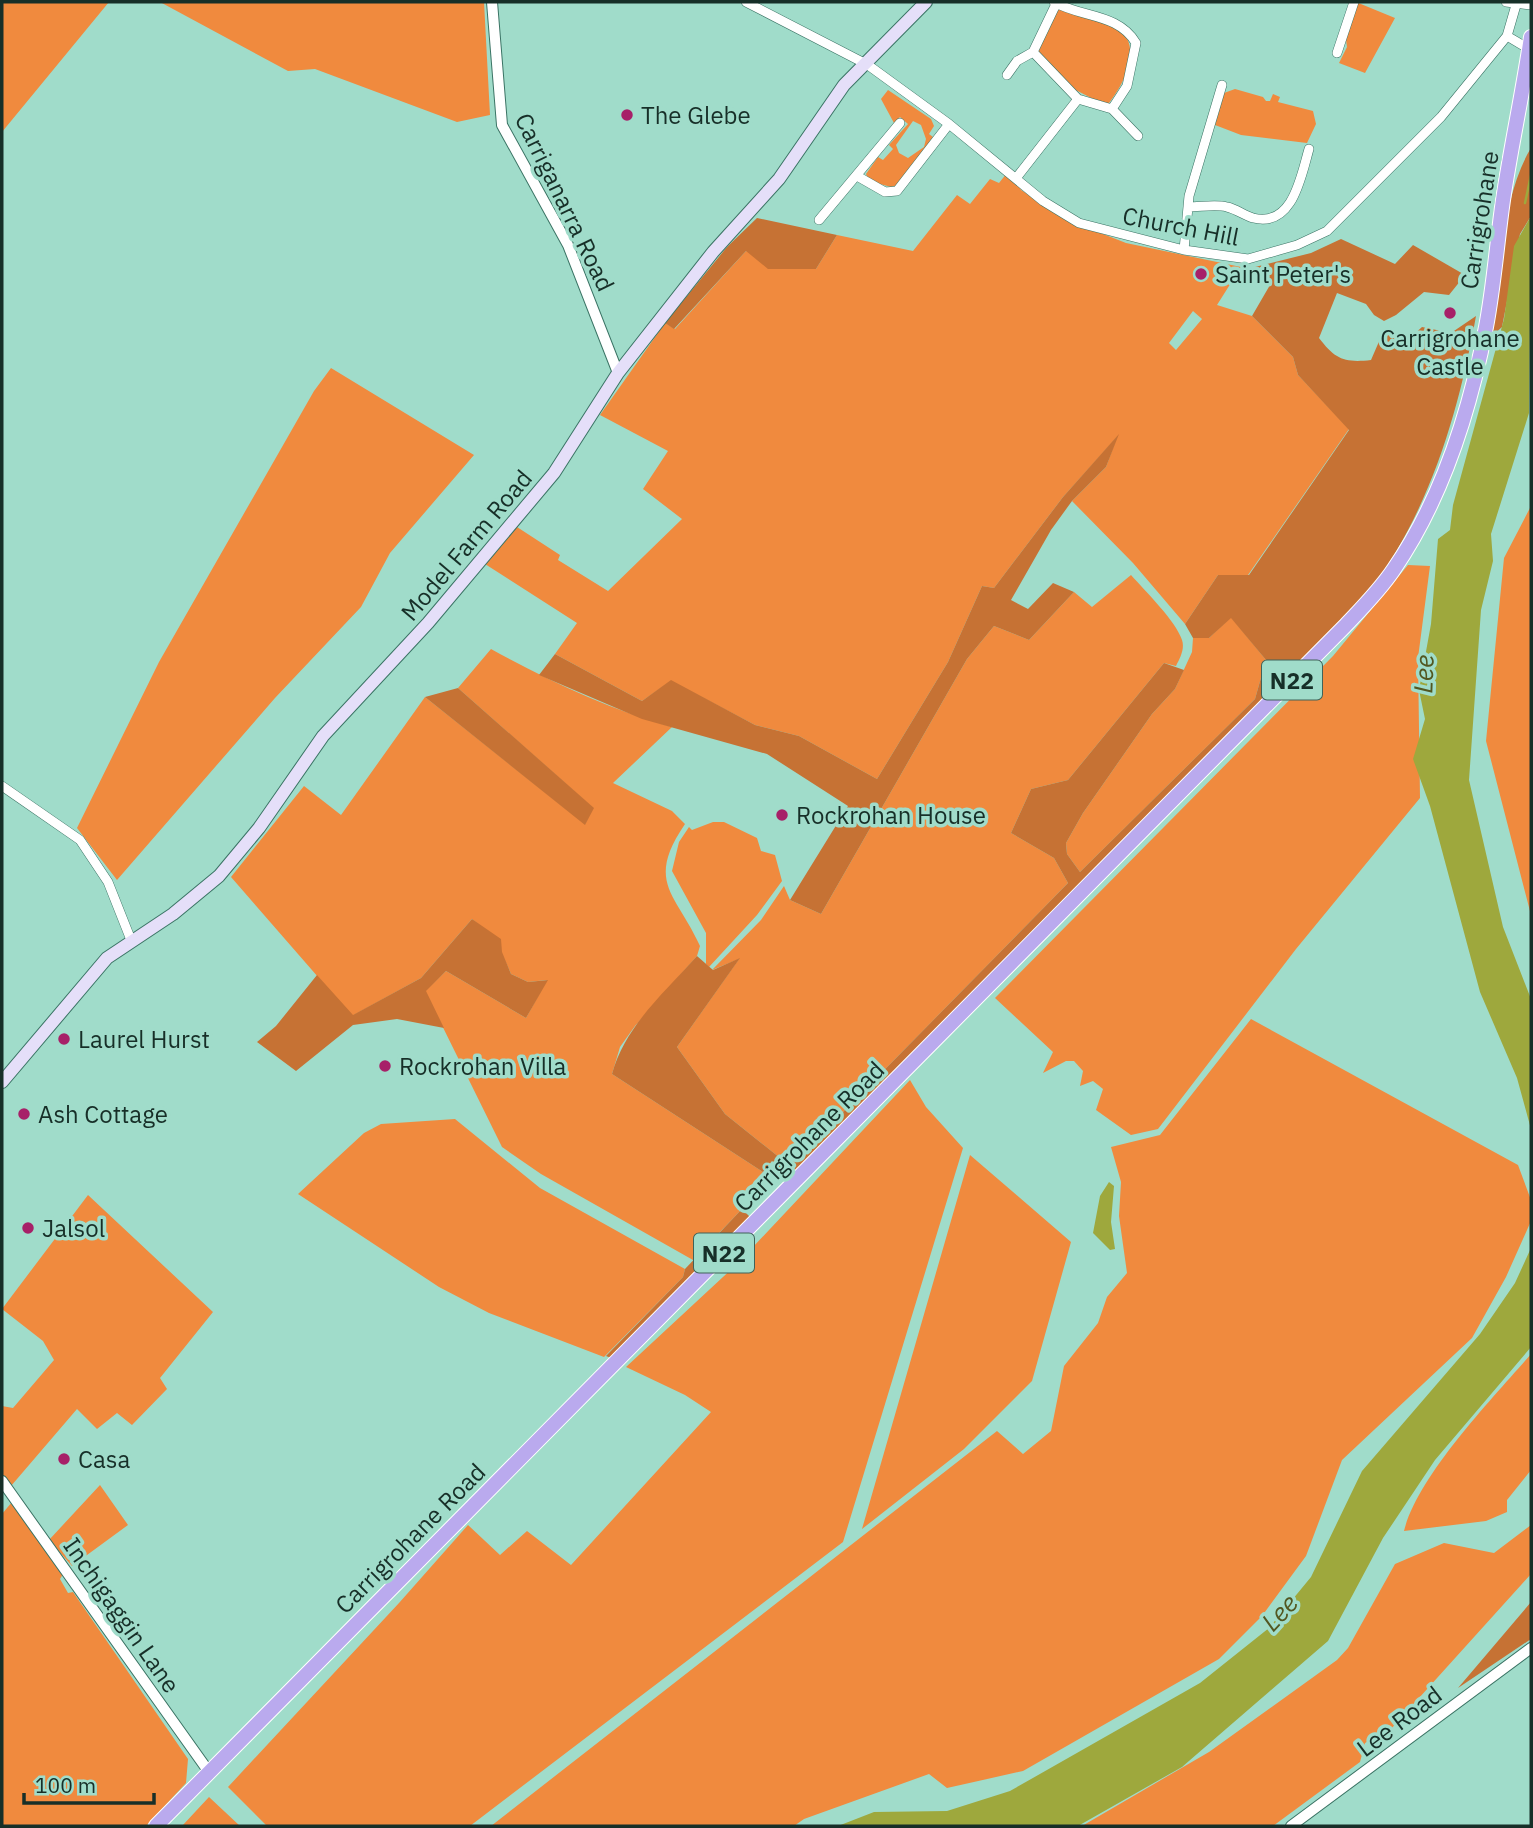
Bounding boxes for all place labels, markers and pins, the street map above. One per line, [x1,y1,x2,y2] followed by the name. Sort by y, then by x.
[641,99,751,131] place label: The Glebe
[619,107,635,123] marker: The Glebe
[1215,258,1351,290] place label: Saint Peter's
[1193,266,1209,282] marker: Saint Peter's
[1442,305,1458,321] marker: Carrigrohane Castle
[1380,322,1520,382] place label: Carrigrohane Castle
[796,799,986,831] place label: Rockrohan House
[774,807,790,823] marker: Rockrohan House
[78,1023,210,1055] place label: Laurel Hurst
[56,1031,72,1047] marker: Laurel Hurst
[399,1050,567,1082] place label: Rockrohan Villa
[377,1058,393,1074] marker: Rockrohan Villa
[38,1098,168,1130] place label: Ash Cottage
[16,1106,32,1122] marker: Ash Cottage
[42,1212,105,1244] place label: Jalsol
[20,1220,36,1236] marker: Jalsol
[78,1443,130,1475] place label: Casa
[56,1451,72,1467] marker: Casa

